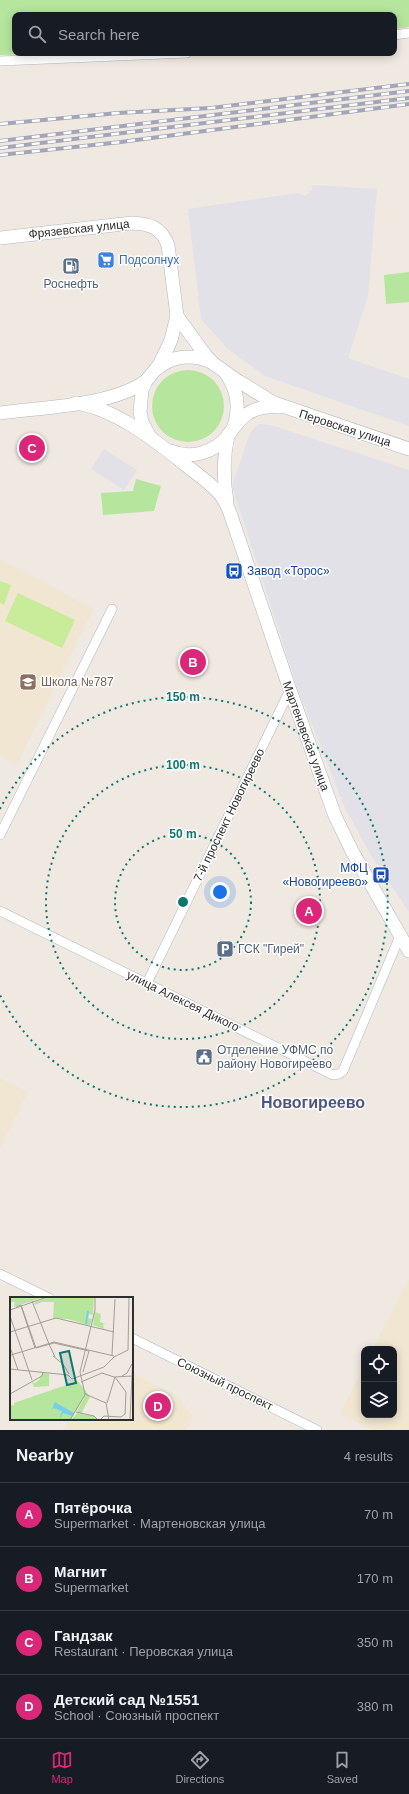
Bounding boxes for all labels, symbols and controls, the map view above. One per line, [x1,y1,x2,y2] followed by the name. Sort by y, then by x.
[12,12,397,56] search box
[26,23,48,45] icon: search
[58,26,140,43] text: Search here
[28,217,131,241] street label: Фрязевская улица
[96,250,116,270] supermarket icon: Подсолнух
[119,253,179,267] place label: Подсолнух
[61,256,81,276] fuel station icon: Роснефть
[44,277,98,291] place label: Роснефть
[297,407,393,450] street label: Перовская улица
[19,433,45,463] pin: C
[224,561,244,581] bus stop icon: Завод «Торос»
[247,564,330,578] place label: Завод «Торос»
[180,647,206,677] pin: B
[18,672,38,692] school or university icon: Школа №787
[41,675,114,689] place label: Школа №787
[280,679,332,793] street label: Мартеновская улица
[166,690,200,704] text: 150 m
[191,746,267,884] street label: 7-й проспект Новогиреево
[166,758,200,772] text: 100 m
[169,827,197,841] text: 50 m
[282,861,368,889] place label: МФЦ «Новогиреево»
[371,865,391,885] bus stop icon: МФЦ «Новогиреево»
[210,882,230,902] your location
[176,895,190,909] centre of rings
[296,896,322,926] pin: A
[215,939,235,959] parking icon: ГСК "Гирей"
[238,942,304,956] place label: ГСК "Гирей"
[124,968,242,1035] street label: улица Алексея Дикого
[217,1043,334,1071] place label: Отделение УФМС по району Новогиреево
[194,1047,214,1067] public building icon: Отделение УФМС по району Новогиреево
[261,1094,365,1111] district label: Новогиреево
[10,1297,133,1420] inset map
[361,1346,397,1418] map controls
[361,1346,397,1382] button: locate
[175,1355,276,1414] street label: Союзный проспект
[361,1382,397,1418] button: layers
[145,1391,171,1421] pin: D
[16,1446,74,1465] text: Nearby
[344,1449,393,1464] text: 4 results
[54,1499,132,1516] text: Пятёрочка
[24,1507,34,1522] text: A
[364,1507,393,1522] text: 70 m
[54,1516,265,1531] text: Supermarket · Мартеновская улица
[54,1563,107,1580] text: Магнит
[24,1571,34,1586] text: B
[357,1571,393,1586] text: 170 m
[54,1580,128,1595] text: Supermarket
[54,1627,113,1644] text: Гандзак
[24,1635,34,1650] text: C
[357,1635,393,1650] text: 350 m
[54,1644,233,1659] text: Restaurant · Перовская улица
[54,1691,199,1708] text: Детский сад №1551
[24,1699,34,1714] text: D
[357,1699,393,1714] text: 380 m
[54,1708,219,1723] text: School · Союзный проспект
[51,1749,73,1785] tab: Map
[175,1749,224,1785] tab: Directions
[327,1749,358,1785] tab: Saved

